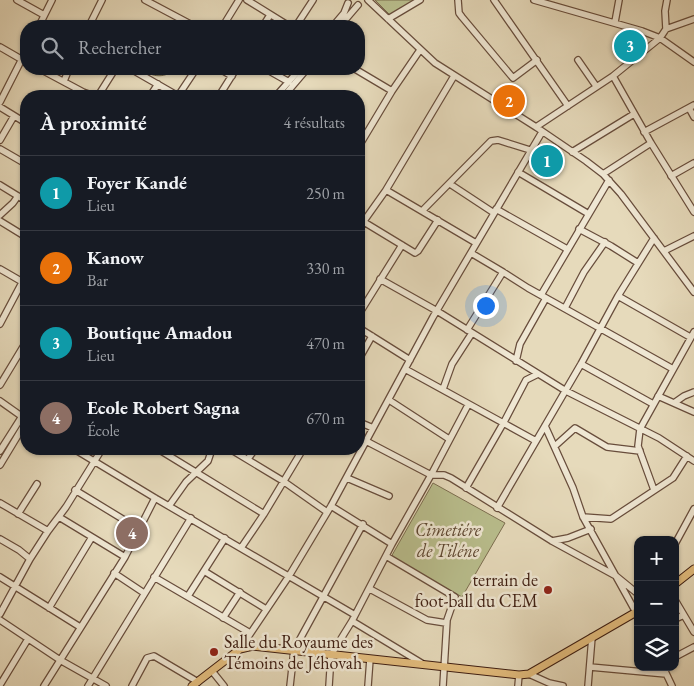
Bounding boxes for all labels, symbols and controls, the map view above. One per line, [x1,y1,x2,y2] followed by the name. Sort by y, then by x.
[20,20,365,75] search box
[614,27,646,65] pin: 3
[38,34,66,62] icon: search
[78,35,161,60] text: Rechercher
[493,82,525,120] pin: 2
[40,109,147,136] text: À proximité
[283,112,345,133] text: 4 résultats
[531,142,563,180] pin: 1
[87,170,187,195] text: Foyer Kandé
[52,183,60,204] text: 1
[306,183,345,204] text: 250 m
[87,195,115,216] text: Lieu
[87,245,144,270] text: Kanow
[52,258,60,279] text: 2
[306,258,345,279] text: 330 m
[87,270,108,291] text: Bar
[473,293,499,319] your location
[87,320,232,345] text: Boutique Amadou
[52,333,60,354] text: 3
[306,333,345,354] text: 470 m
[87,345,115,366] text: Lieu
[87,395,240,420] text: Ecole Robert Sagna
[52,408,60,429] text: 4
[306,408,345,429] text: 670 m
[87,420,120,441] text: École
[116,514,148,552] pin: 4
[415,518,482,562] park label: Cimetiére de Tiléne
[634,536,679,671] map controls
[634,536,679,581] button: +
[415,568,538,612] place label: terrain de foot-ball du CEM
[634,581,679,626] button: −
[542,584,554,596] marker: terrain de foot-ball du CEM
[634,626,679,671] button: layers
[224,630,373,674] place label: Salle du Royaume des Témoins de Jéhovah
[208,646,220,658] marker: Salle du Royaume des Témoins de Jéhovah

